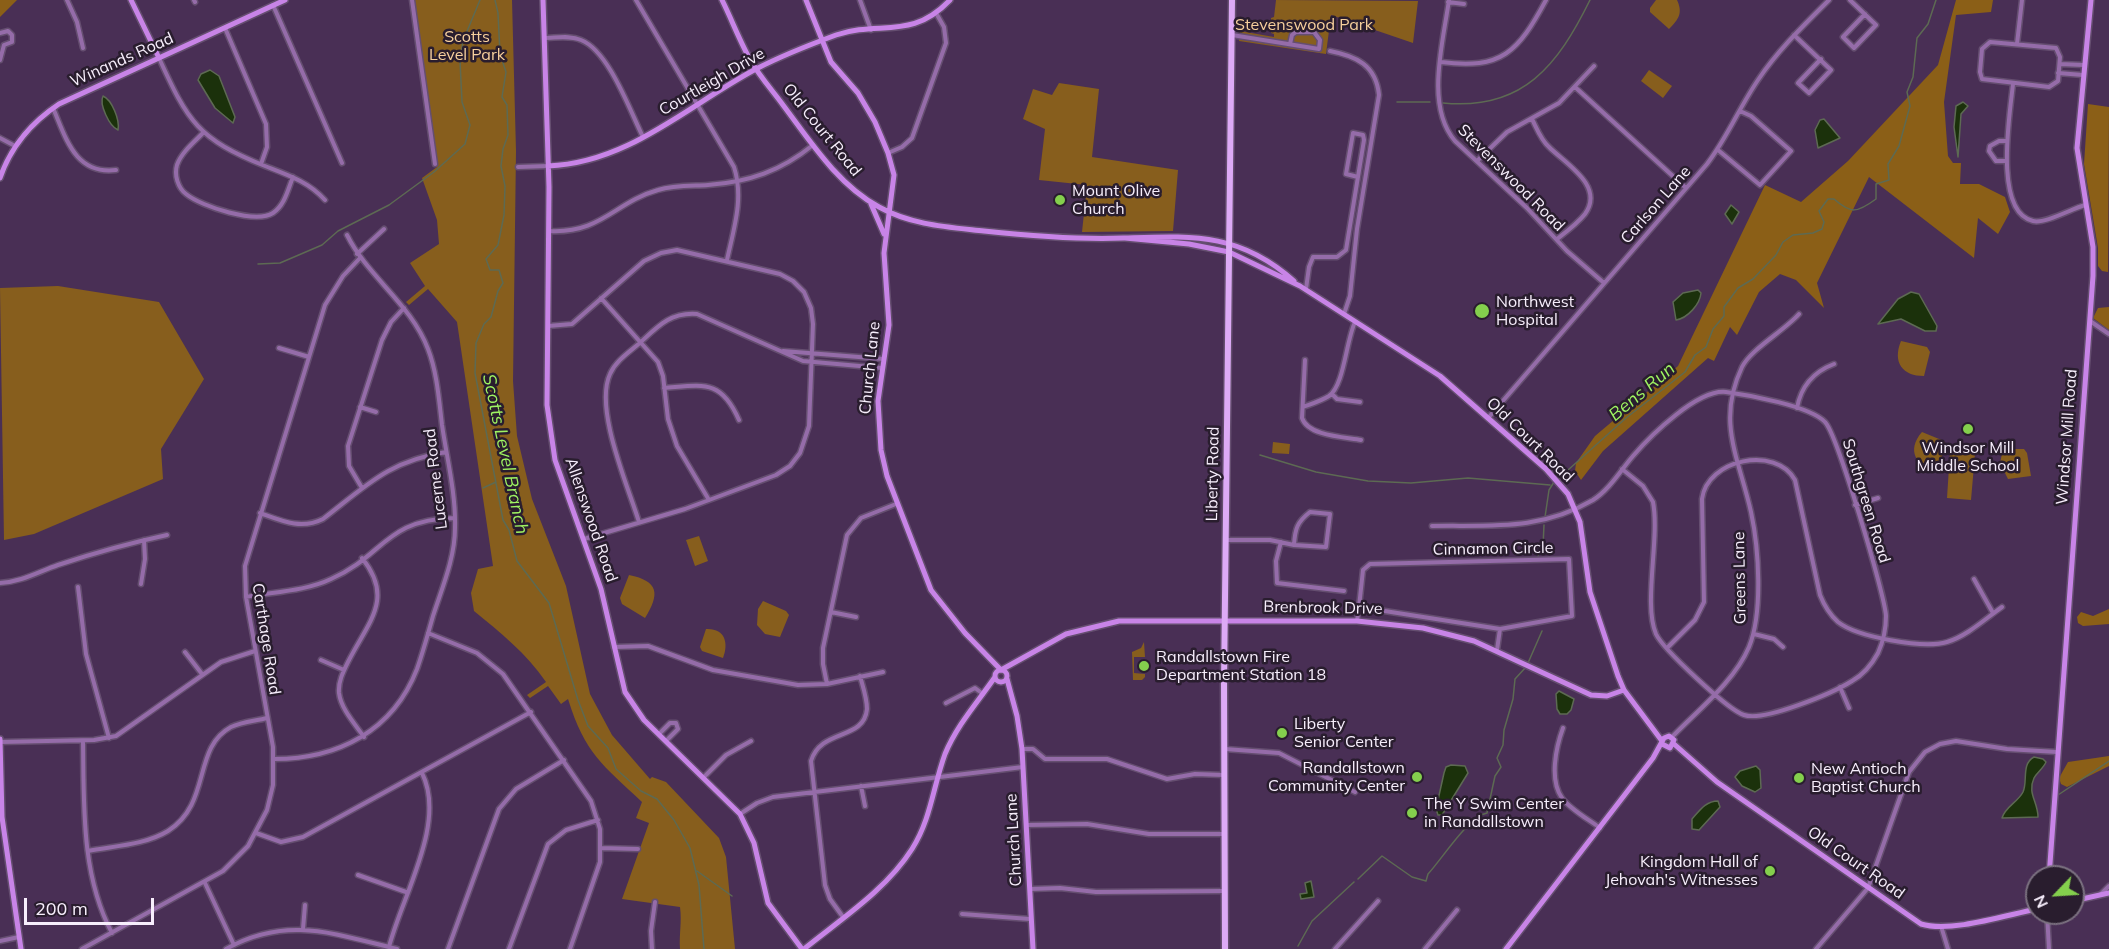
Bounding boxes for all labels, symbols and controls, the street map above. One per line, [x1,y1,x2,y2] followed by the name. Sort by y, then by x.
[1235,15,1373,35] park label: Stevenswood Park
[429,27,505,65] park label: Scotts Level Park
[67,29,177,91] street label: Winands Road
[656,44,768,120] street label: Courtleigh Drive
[779,80,865,180] street label: Old Court Road
[1454,121,1568,235] street label: Stevenswood Road
[1617,162,1695,248] street label: Carlson Lane
[1072,181,1160,219] place label: Mount Olive Church
[1053,193,1067,207] marker: Mount Olive Church
[1496,292,1574,330] place label: Northwest Hospital
[1473,302,1491,320] marker: Northwest Hospital
[856,321,884,415] street label: Church Lane
[1605,358,1679,426] water label: Bens Run
[2053,368,2081,506] street label: Windsor Mill Road
[477,372,533,536] water label: Scotts Level Branch
[1482,394,1578,486] street label: Old Court Road
[1961,422,1975,436] marker: Windsor Mill Middle School
[420,427,452,531] street label: Lucerne Road
[1203,427,1223,521] street label: Liberty Road
[1838,437,1894,565] street label: Southgreen Road
[1917,438,2019,476] place label: Windsor Mill Middle School
[561,455,621,585] street label: Allenswood Road
[1730,531,1750,625] street label: Greens Lane
[1432,538,1554,560] street label: Cinnamon Circle
[248,582,284,696] street label: Carthage Road
[1263,597,1383,619] street label: Brenbrook Drive
[1156,647,1326,685] place label: Randallstown Fire Department Station 18
[1137,659,1151,673] marker: Randallstown Fire Department Station 18
[1294,714,1393,752] place label: Liberty Senior Center
[1275,726,1289,740] marker: Liberty Senior Center
[1268,758,1405,796] place label: Randallstown Community Center
[1811,759,1921,797] place label: New Antioch Baptist Church
[1410,770,1424,784] marker: Randallstown Community Center
[1792,771,1806,785] marker: New Antioch Baptist Church
[1002,793,1026,887] street label: Church Lane
[1424,794,1564,832] place label: The Y Swim Center in Randallstown
[1405,806,1419,820] marker: The Y Swim Center in Randallstown
[1804,822,1908,904] street label: Old Court Road
[1605,852,1758,890] place label: Kingdom Hall of Jehovah's Witnesses
[1763,864,1777,878] marker: Kingdom Hall of Jehovah's Witnesses
[2025,865,2085,925] north arrow
[27,886,158,924] scale bar
[2029,892,2052,911] text: N
[35,897,88,920] text: 200 m

